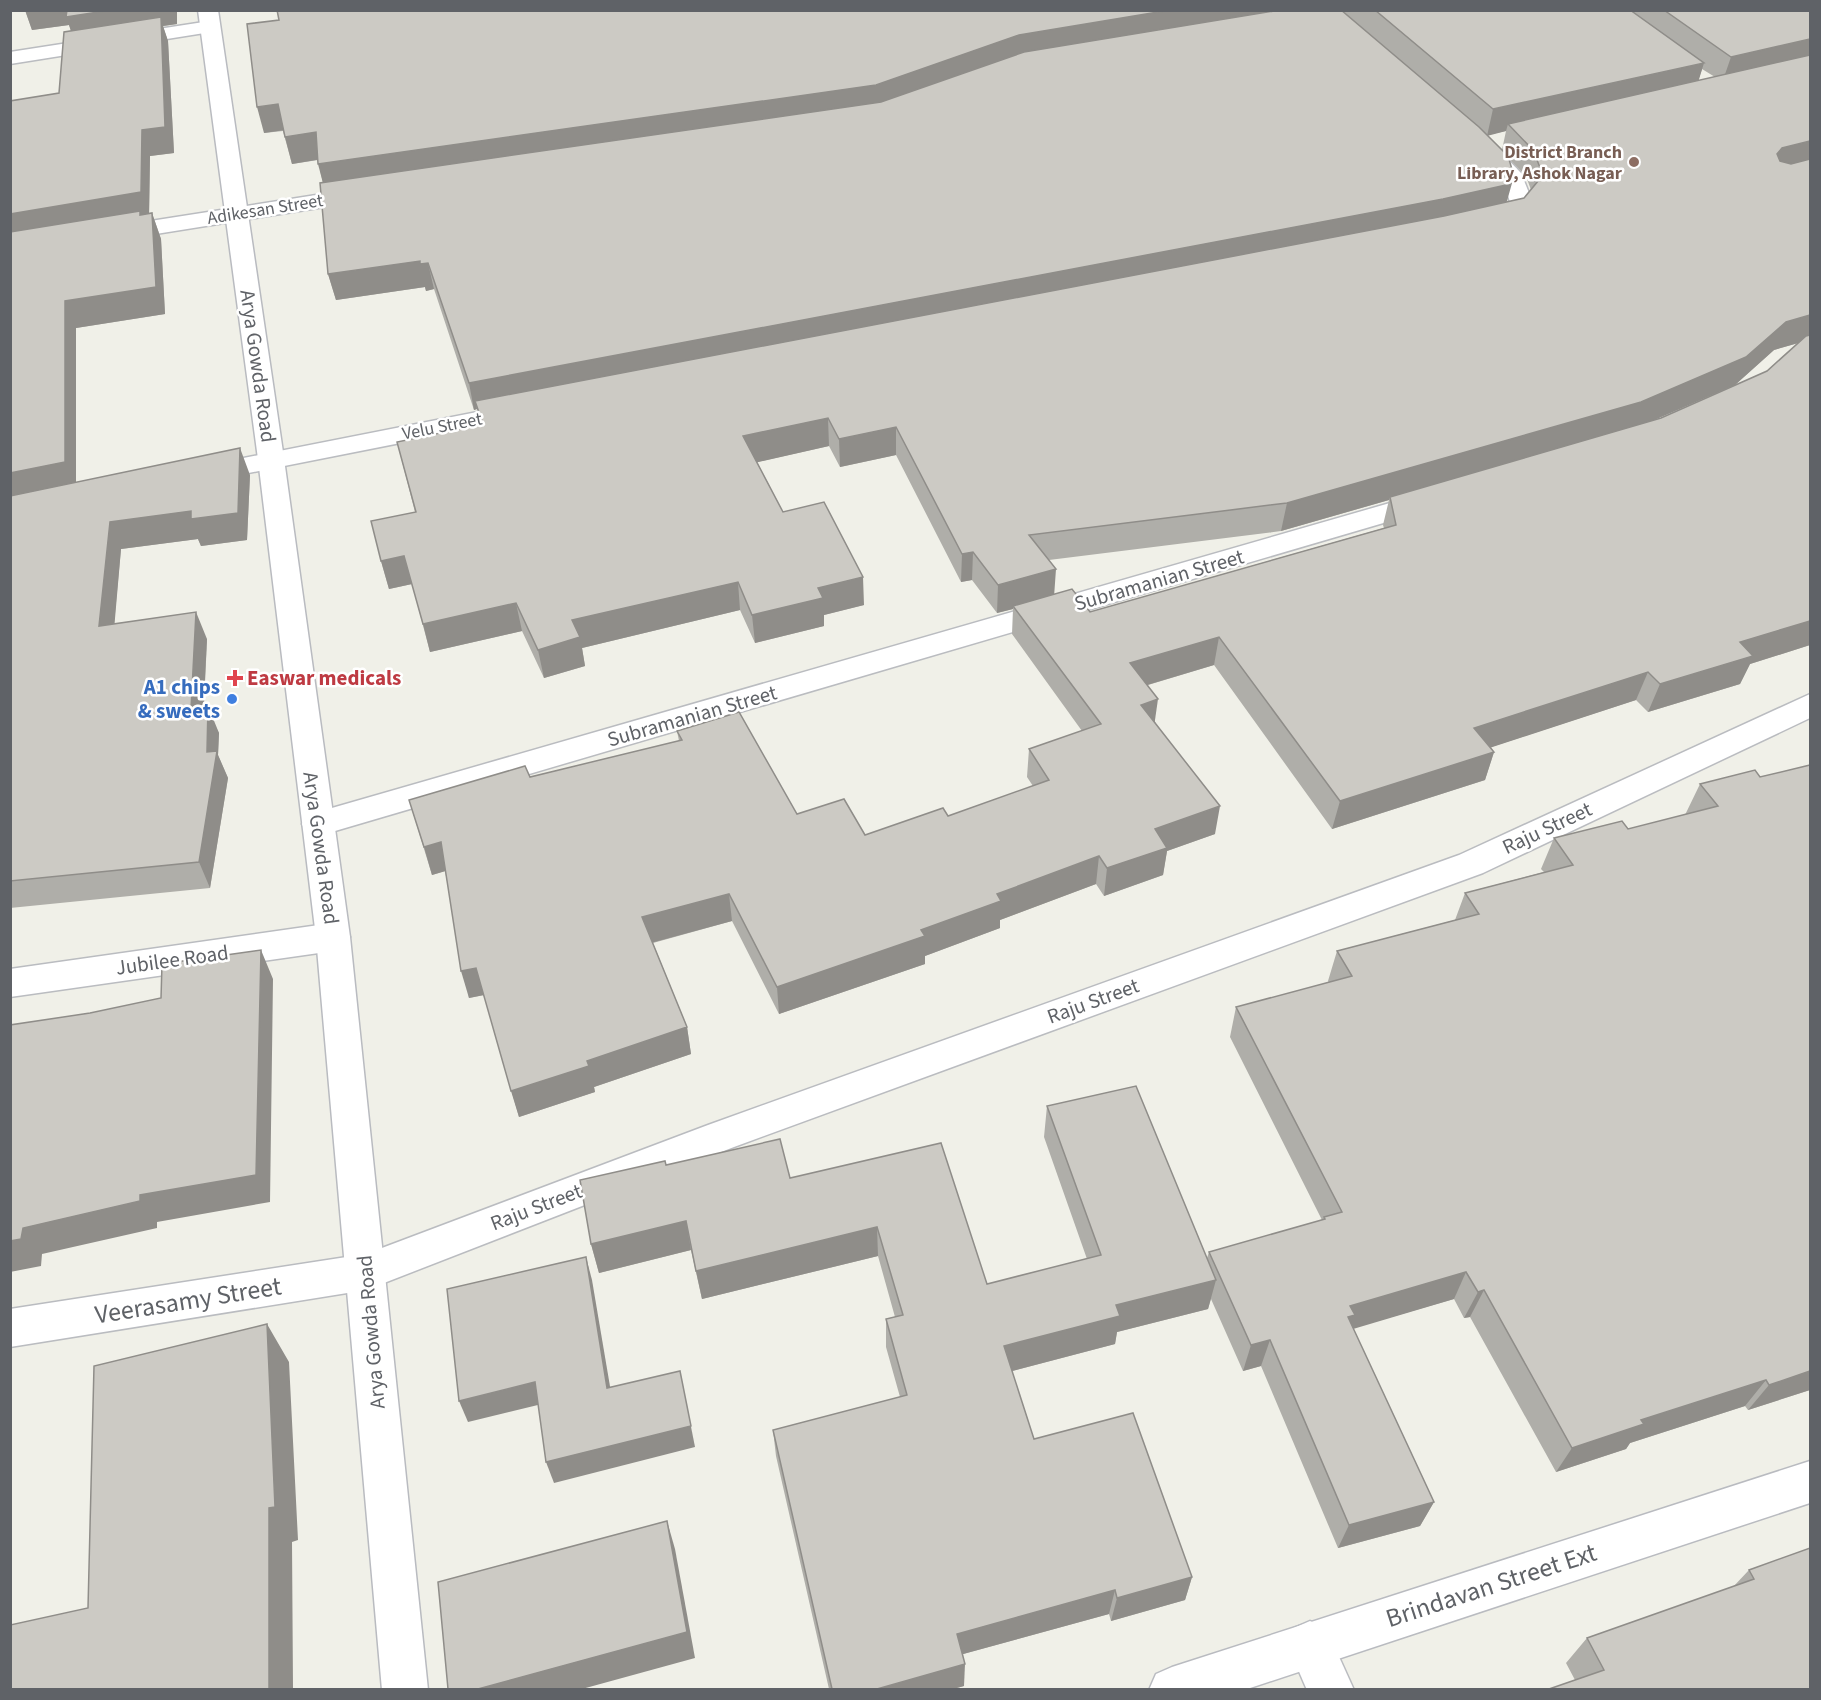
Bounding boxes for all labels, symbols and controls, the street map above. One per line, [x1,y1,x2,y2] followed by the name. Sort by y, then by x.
[1457,140,1623,186] place label: District Branch Library, Ashok Nagar
[1627,155,1641,169] marker: District Branch Library, Ashok Nagar
[205,188,325,231] street label: Adikesan Street
[232,288,284,444] street label: Arya Gowda Road
[400,406,484,446] street label: Velu Street
[1071,541,1247,619] street label: Subramanian Street
[247,663,401,693] place label: Easwar medicals
[228,671,242,685] marker: Easwar medicals
[138,672,220,726] place label: A1 chips & sweets
[604,677,780,755] street label: Subramanian Street
[225,692,239,706] marker: A1 chips & sweets
[295,770,347,926] street label: Arya Gowda Road
[1497,794,1597,862] street label: Raju Street
[114,937,230,983] street label: Jubilee Road
[1043,971,1143,1031] street label: Raju Street
[486,1176,586,1238] street label: Raju Street
[349,1254,393,1410] street label: Arya Gowda Road
[92,1267,284,1333] street label: Veerasamy Street
[1381,1534,1601,1637] street label: Brindavan Street Ext

